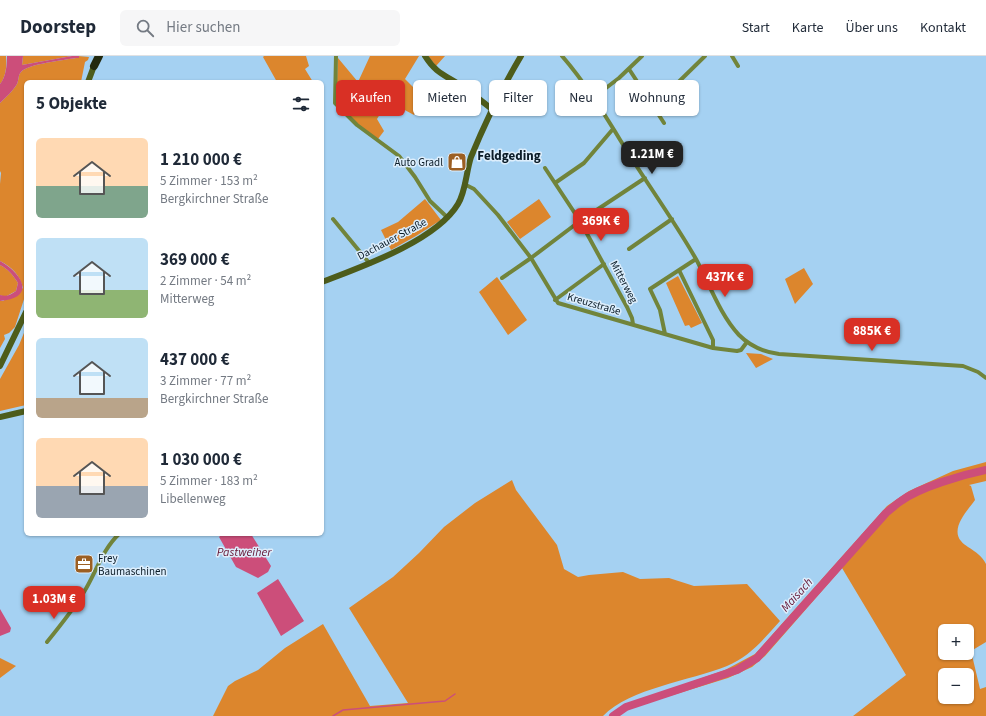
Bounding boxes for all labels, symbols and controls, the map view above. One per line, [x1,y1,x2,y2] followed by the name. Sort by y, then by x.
[120,10,400,46] search box
[20,14,96,41] text: Doorstep
[134,17,156,39] icon: search
[166,17,240,38] text: Hier suchen
[742,18,770,38] text: Start
[792,18,823,38] text: Karte
[845,18,898,38] text: Über uns
[920,18,966,38] text: Kontakt
[336,80,405,116] chip: Kaufen
[413,80,481,116] chip: Mieten
[489,80,547,116] chip: Filter
[555,80,607,116] chip: Neu
[615,80,699,116] chip: Wohnung
[36,92,107,116] text: 5 Objekte
[290,93,312,115] icon: filters
[615,141,689,175] pin: 1.21M €
[630,145,674,163] text: 1.21M €
[477,147,541,165] district label: Feldgeding
[160,148,242,172] text: 1 210 000 €
[446,151,468,173] shop icon: Auto Gradl
[68,154,116,202] icon: home
[395,155,443,170] place label: Auto Gradl
[160,172,258,190] text: 5 Zimmer · 153 m²
[160,190,268,208] text: Bergkirchner Straße
[568,208,634,242] pin: 369K €
[582,212,620,230] text: 369K €
[355,214,430,264] street label: Dachauer Straße
[160,248,230,272] text: 369 000 €
[68,254,116,302] icon: home
[607,258,642,306] street label: Mitterweg
[692,264,758,298] pin: 437K €
[706,268,744,286] text: 437K €
[160,272,251,290] text: 2 Zimmer · 54 m²
[565,289,623,319] street label: Kreuzstraße
[160,290,214,308] text: Mitterweg
[839,318,905,352] pin: 885K €
[853,322,891,340] text: 885K €
[160,348,230,372] text: 437 000 €
[68,354,116,402] icon: home
[160,372,251,390] text: 3 Zimmer · 77 m²
[160,390,268,408] text: Bergkirchner Straße
[160,448,242,472] text: 1 030 000 €
[68,454,116,502] icon: home
[160,472,258,490] text: 5 Zimmer · 183 m²
[160,490,226,508] text: Libellenweg
[217,544,272,561] water label: Pastweiher
[98,551,166,579] place label: Frey Baumaschinen
[73,553,95,575] office icon: Frey Baumaschinen
[777,574,817,616] water label: Maisach
[17,586,91,620] pin: 1.03M €
[32,590,76,608] text: 1.03M €
[938,624,974,704] map controls
[938,624,974,660] button: +
[938,668,974,704] button: −

